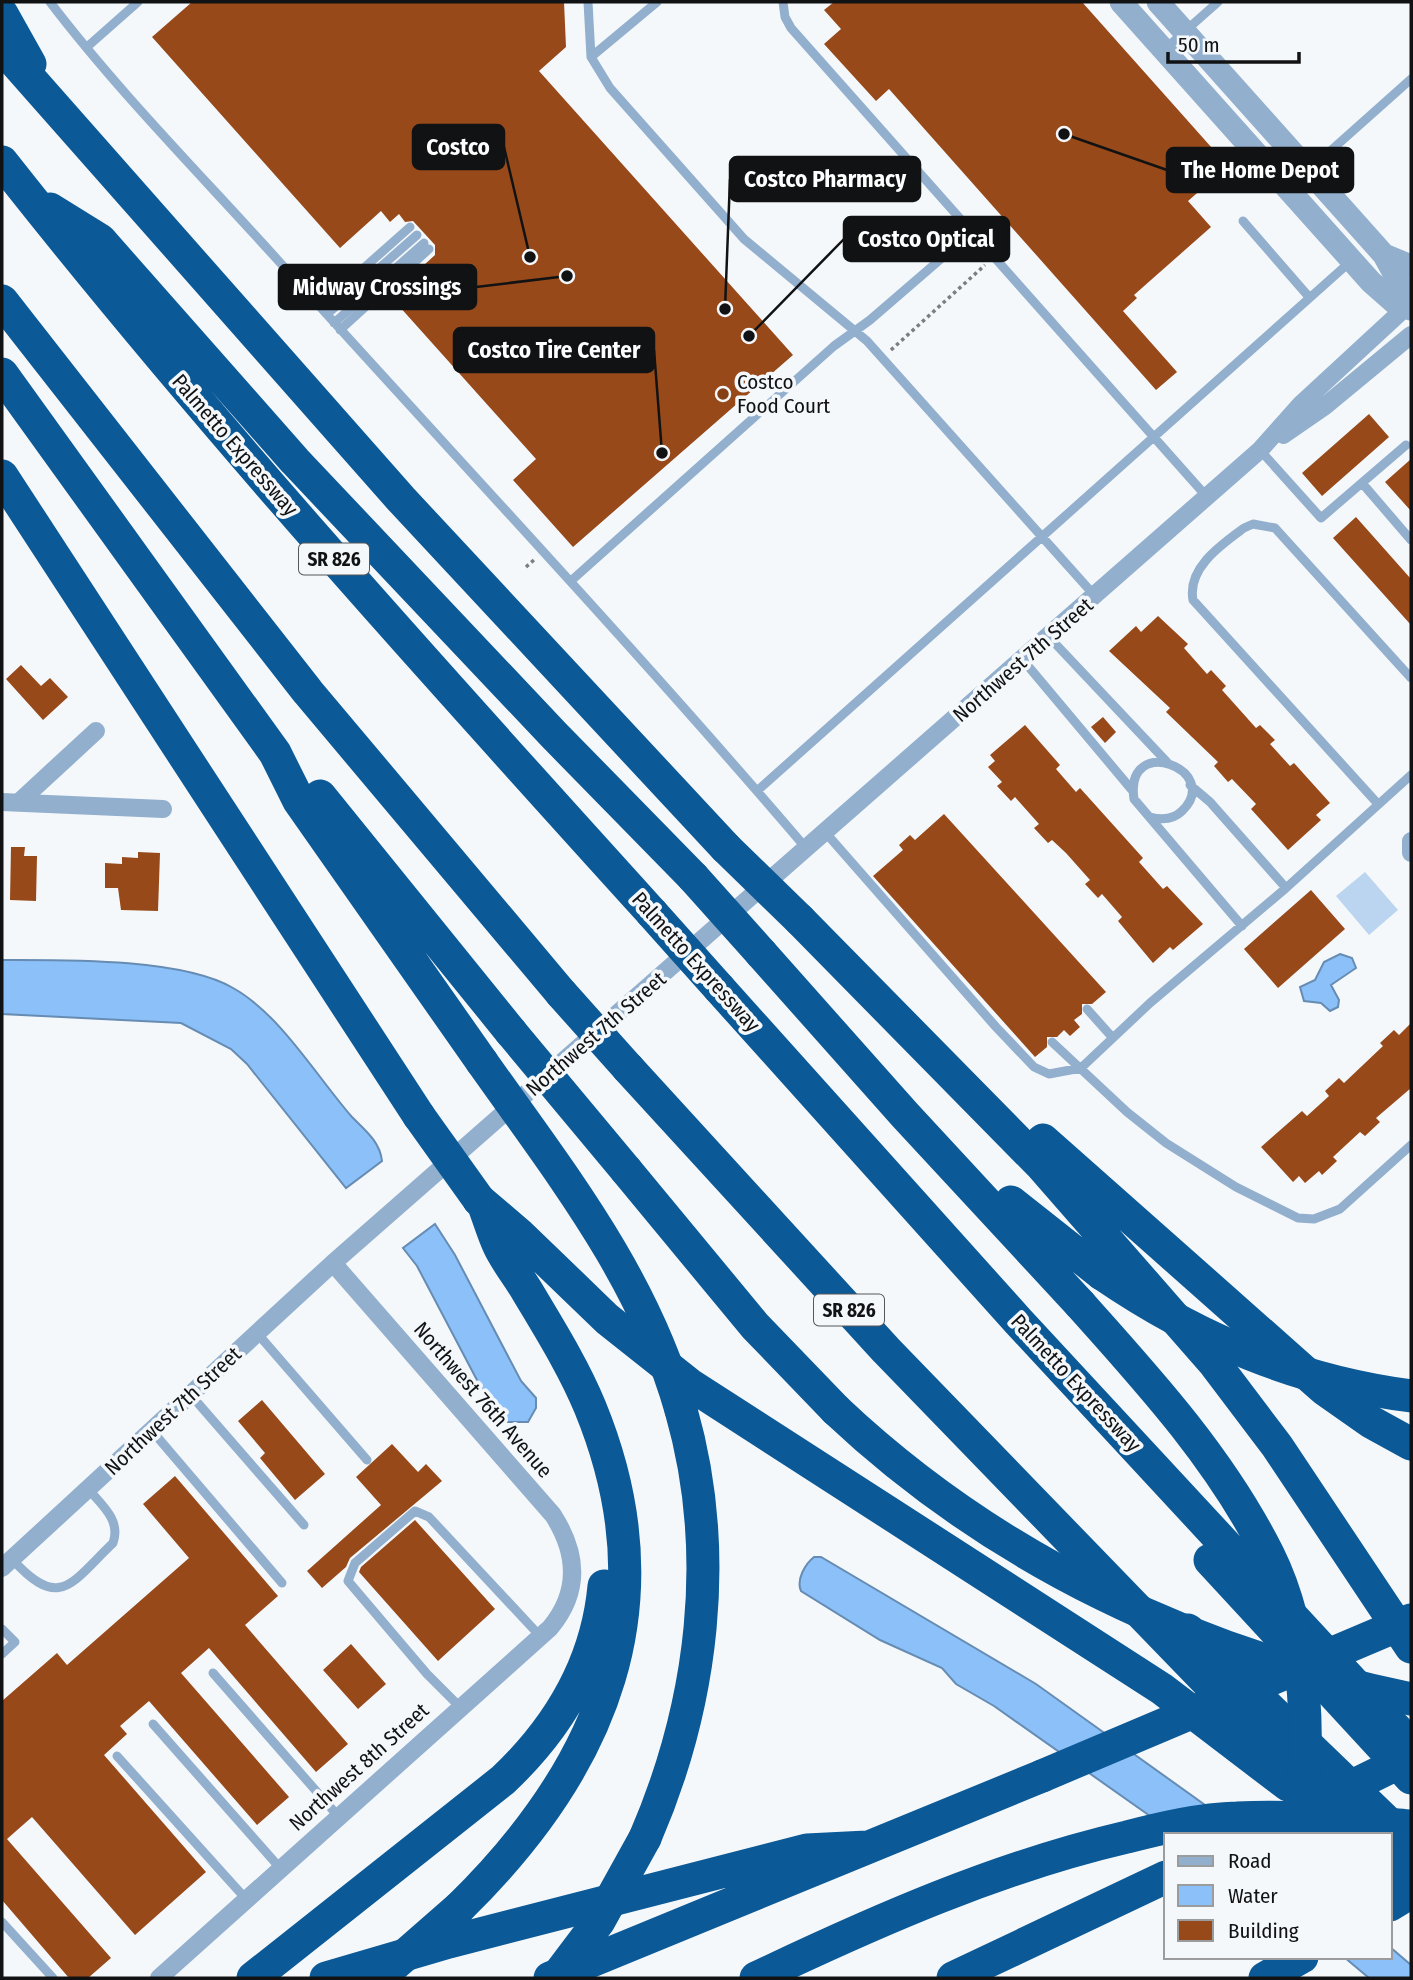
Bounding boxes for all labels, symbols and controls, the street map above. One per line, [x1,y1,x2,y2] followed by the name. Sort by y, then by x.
[1168,21,1299,65] scale bar
[1178,32,1220,58] text: 50 m
[413,125,504,169] callout: Costco
[426,133,490,161] text: Costco
[1167,148,1353,192] callout: The Home Depot
[1181,156,1340,184] text: The Home Depot
[730,157,920,201] callout: Costco Pharmacy
[744,165,907,193] text: Costco Pharmacy
[844,217,1009,261] callout: Costco Optical
[858,225,995,253] text: Costco Optical
[279,265,476,309] callout: Midway Crossings
[293,273,461,301] text: Midway Crossings
[454,328,654,372] callout: Costco Tire Center
[468,336,641,364] text: Costco Tire Center
[166,369,304,522] street label: Palmetto Expressway
[737,369,830,419] place label: Costco Food Court
[715,386,731,402] marker: Costco Food Court
[299,544,369,574] road number: SR 826
[948,592,1098,728] street label: Northwest 7th Street
[626,887,766,1038] street label: Palmetto Expressway
[521,966,671,1102] street label: Northwest 7th Street
[814,1294,884,1326] road number: SR 826
[1005,1309,1147,1458] street label: Palmetto Expressway
[408,1317,558,1483] street label: Northwest 76th Avenue
[99,1341,247,1481] street label: Northwest 7th Street
[284,1697,434,1837] street label: Northwest 8th Street
[1164,1833,1392,1959] legend
[1228,1848,1272,1874] text: Road
[1228,1883,1278,1909] text: Water
[1228,1918,1299,1944] text: Building

